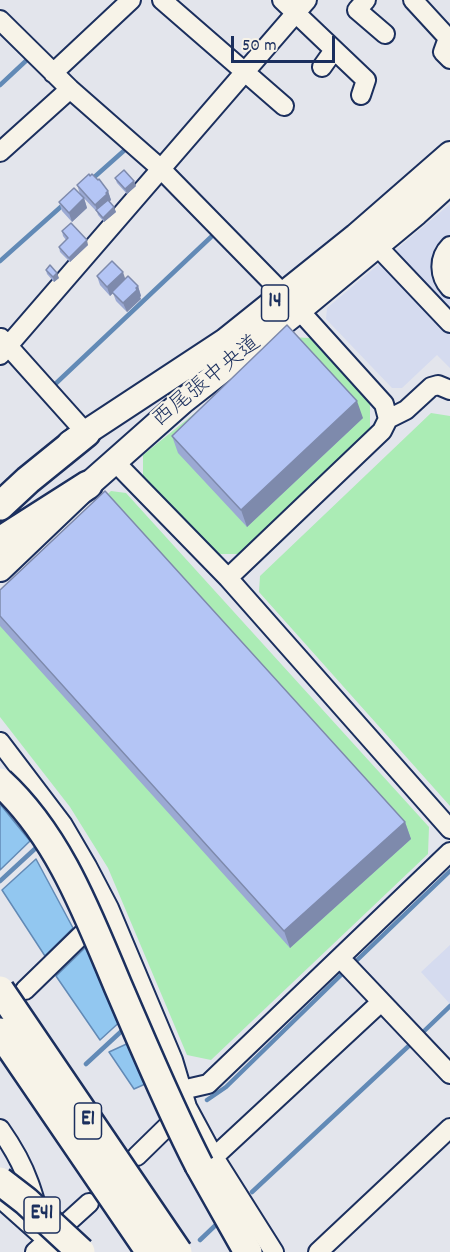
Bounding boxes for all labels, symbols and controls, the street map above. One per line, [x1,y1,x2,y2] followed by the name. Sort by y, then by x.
[234,24,338,62] scale bar
[242,34,277,59] text: 50 m
[262,285,288,321] road number: 14
[148,331,268,435] street label: 西尾張中央道
[74,1103,101,1139] road number: E1
[24,1197,60,1233] road number: E41

